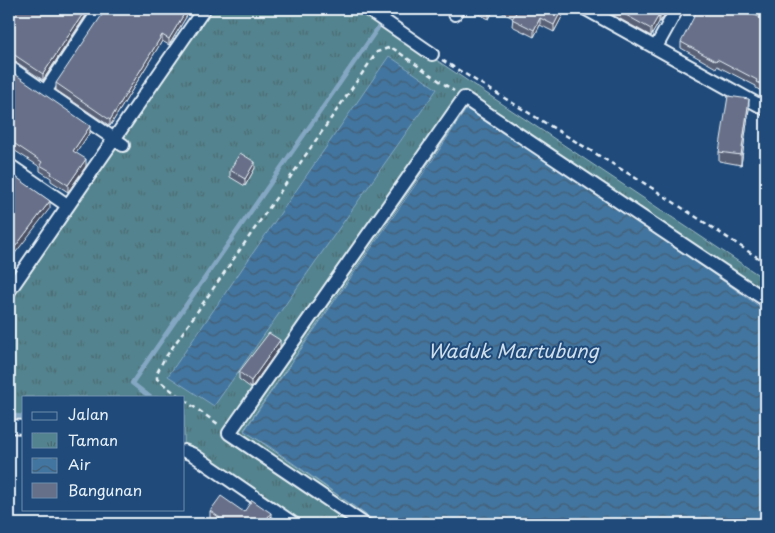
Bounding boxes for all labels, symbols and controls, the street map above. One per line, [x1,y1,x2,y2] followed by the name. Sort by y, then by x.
[428,336,599,364] water label: Waduk Martubung
[22,396,185,510] legend
[68,402,109,425] text: Jalan
[68,428,118,451] text: Taman
[68,452,91,475] text: Air
[68,478,142,501] text: Bangunan

